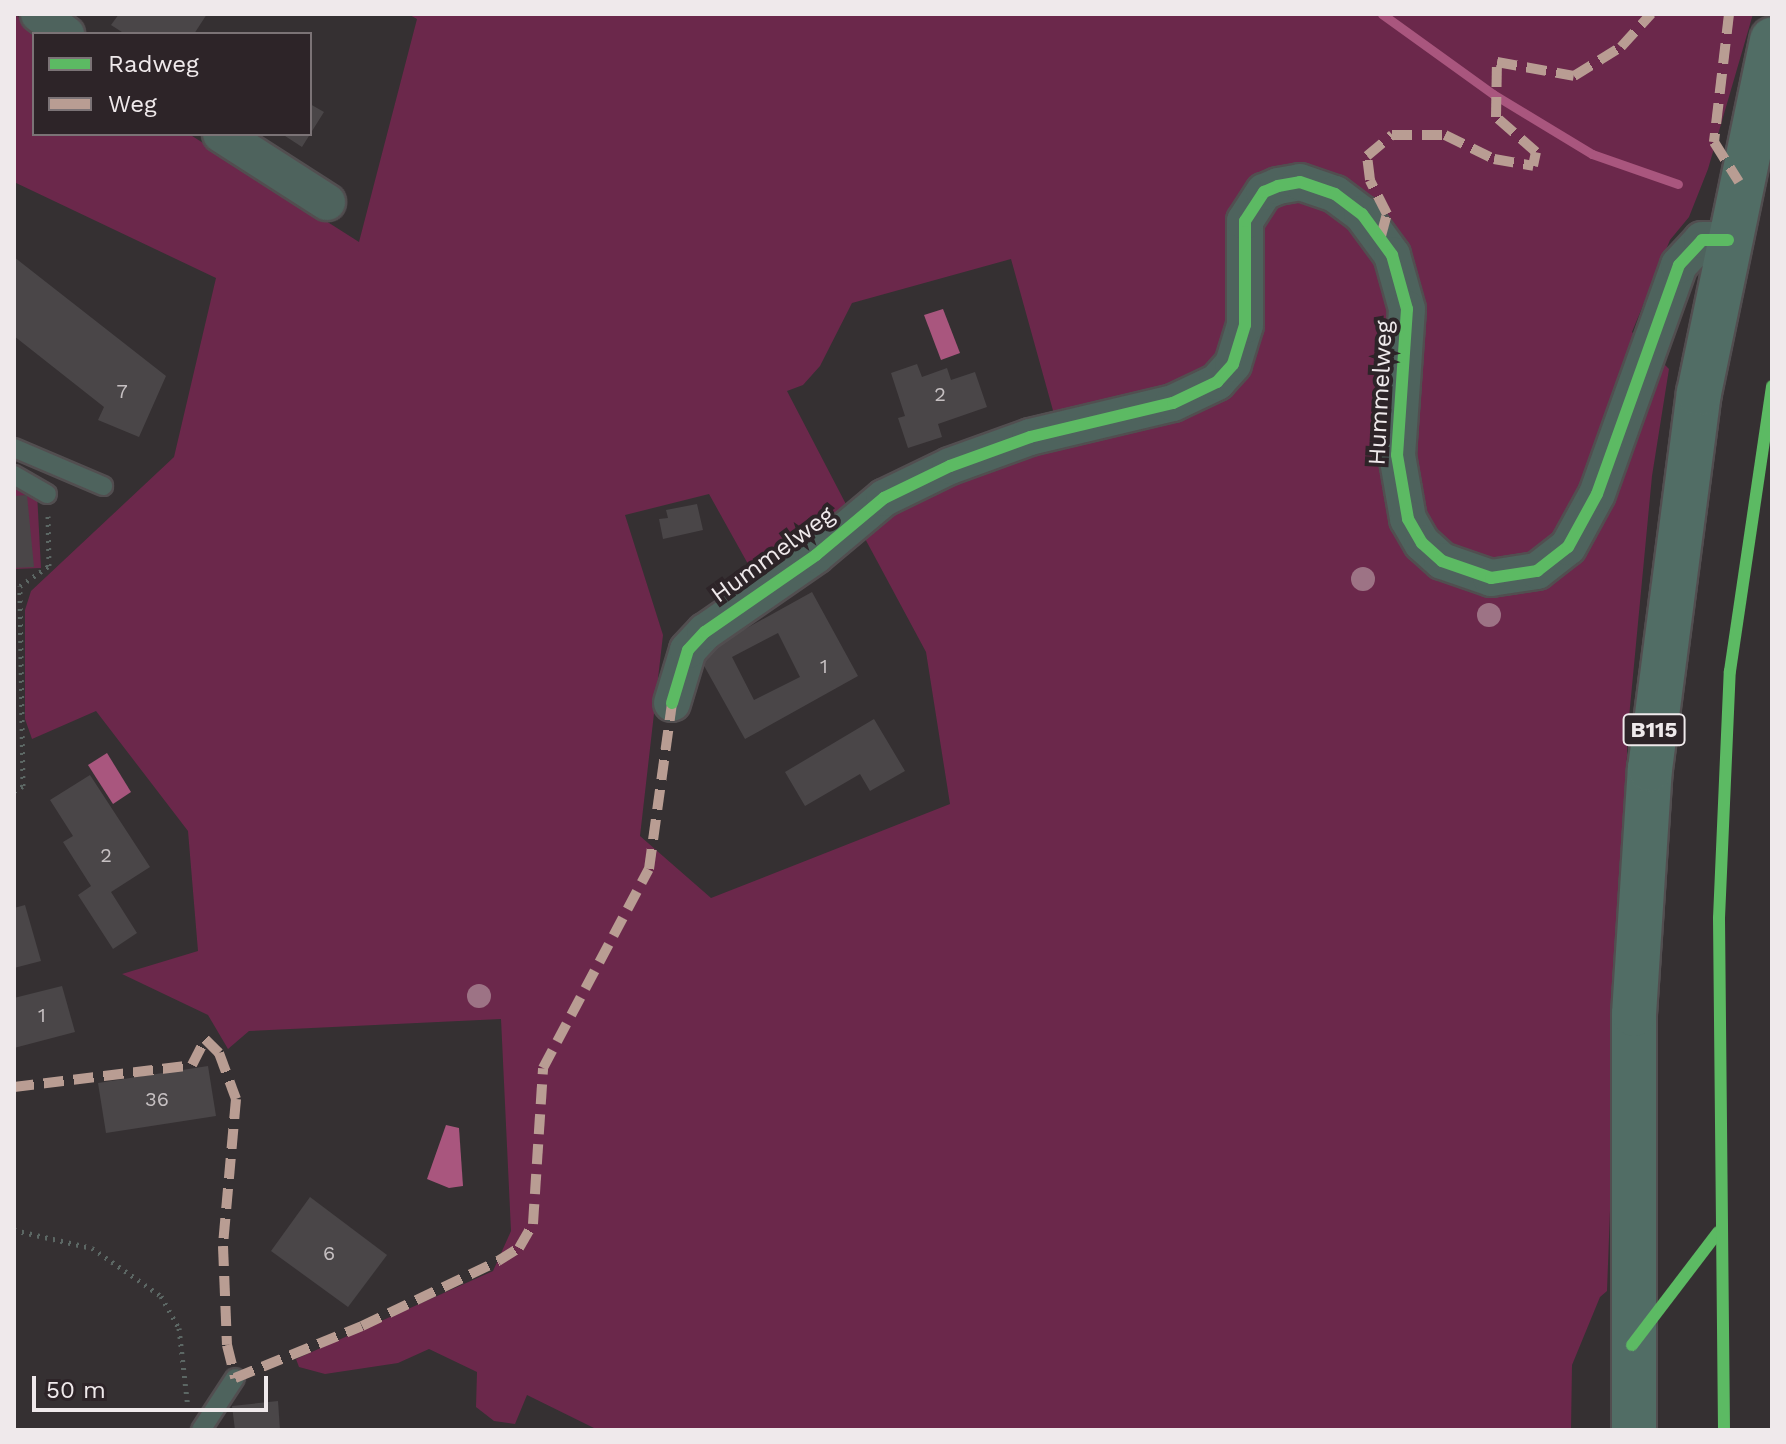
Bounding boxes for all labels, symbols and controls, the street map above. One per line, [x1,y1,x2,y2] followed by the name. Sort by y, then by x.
[32,32,312,136] legend
[108,50,199,78] text: Radweg
[108,90,157,118] text: Weg
[1363,320,1399,466] street label: Hummelweg
[116,379,128,403] house number: 7
[934,382,946,406] house number: 2
[706,501,840,609] street label: Hummelweg
[820,654,828,678] house number: 1
[1622,712,1686,748] road number: B115
[100,843,112,867] house number: 2
[38,1003,46,1027] house number: 1
[145,1087,169,1111] house number: 36
[323,1241,335,1265] house number: 6
[36,1360,272,1410] scale bar
[46,1376,106,1404] text: 50 m

